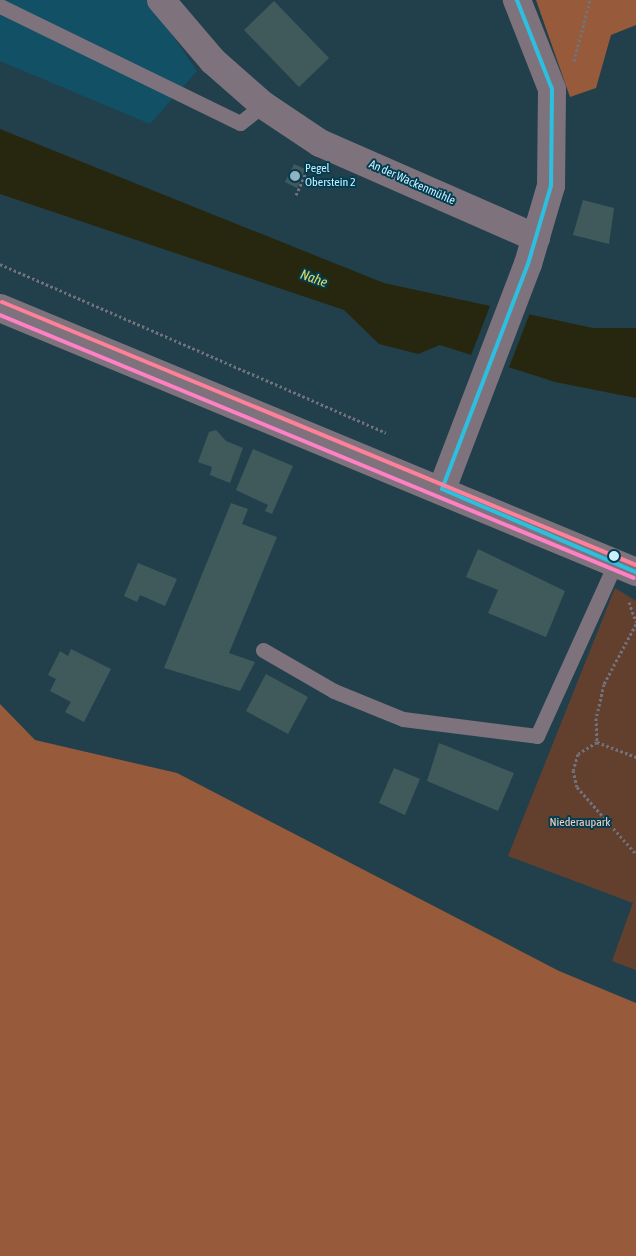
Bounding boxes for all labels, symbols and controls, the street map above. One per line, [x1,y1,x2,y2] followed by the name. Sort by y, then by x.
[367,157,457,209] street label: An der Wackenmühle
[305,162,356,190] place label: Pegel Oberstein 2
[289,170,301,182] marker: Pegel Oberstein 2
[298,265,330,291] water label: Nahe
[609,551,619,561] unlabelled marker
[549,816,611,830] park label: Niederaupark

